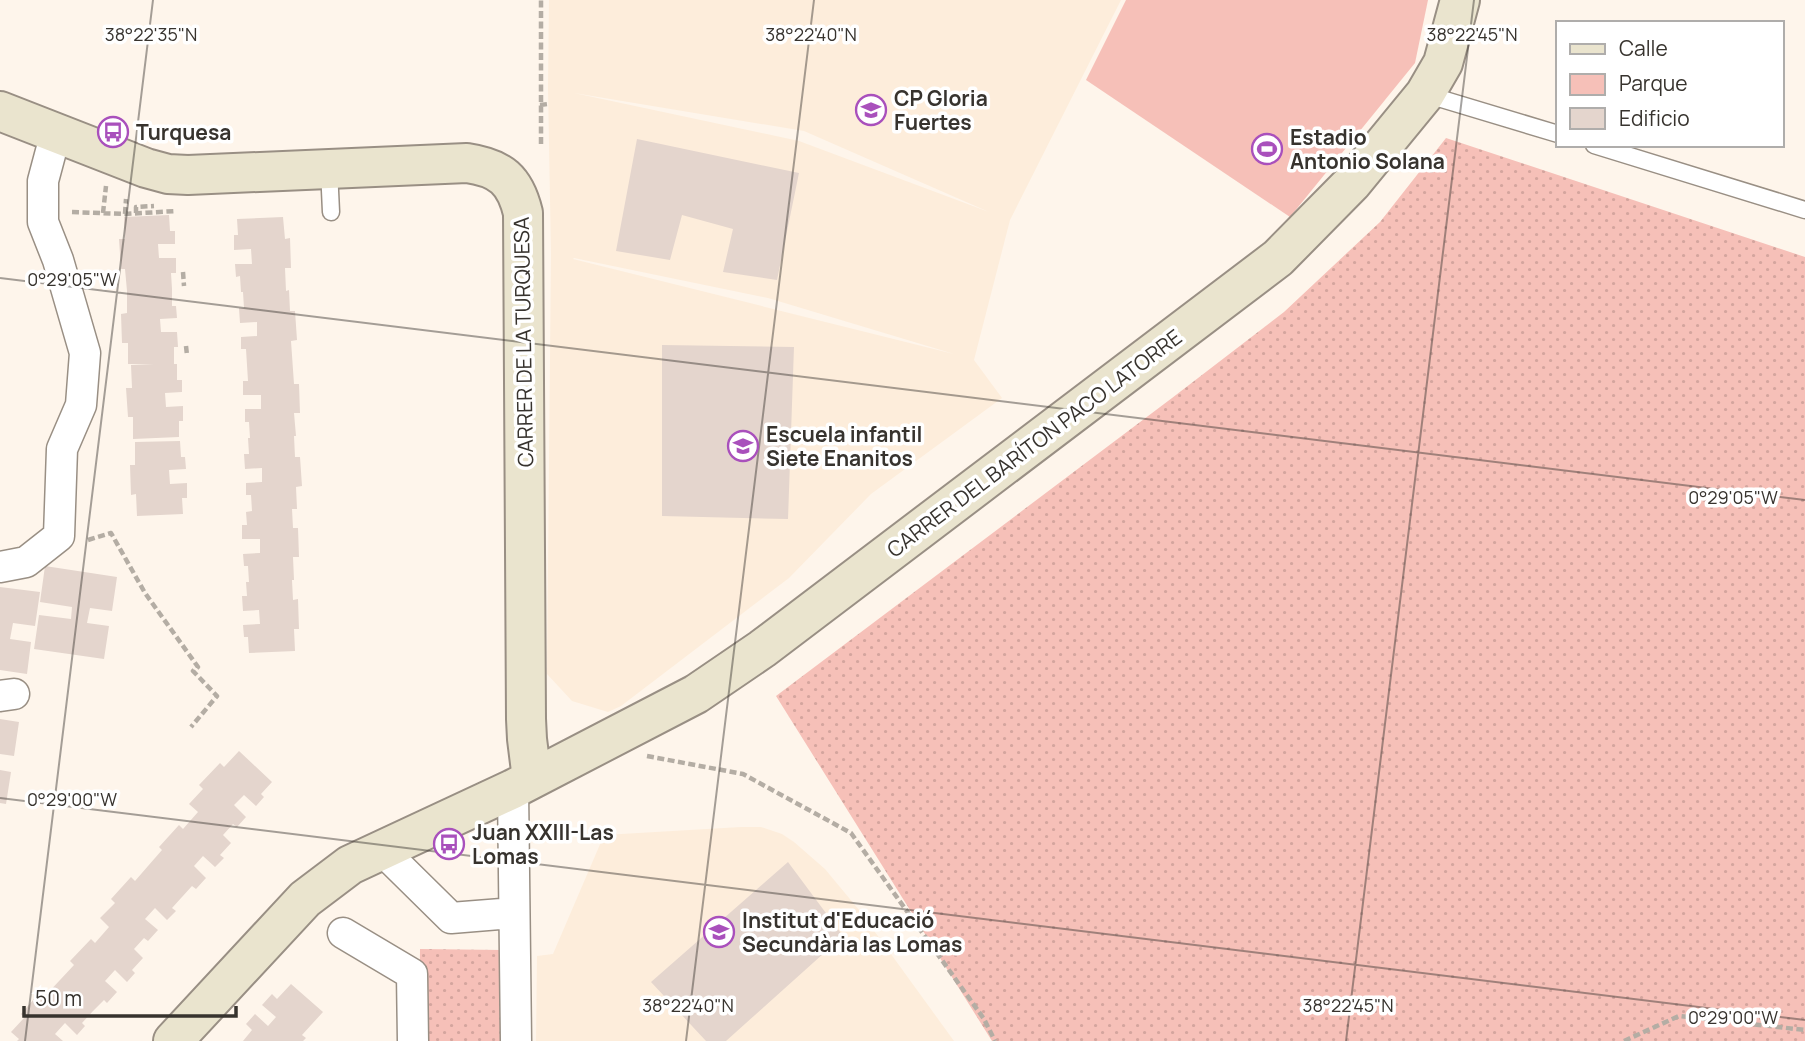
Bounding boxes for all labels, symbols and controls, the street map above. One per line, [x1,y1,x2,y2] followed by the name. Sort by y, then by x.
[1556,21,1784,147] legend
[105,22,197,46] text: 38°22'35"N
[765,22,857,46] text: 38°22'40"N
[1426,22,1518,46] text: 38°22'45"N
[1619,34,1668,62] text: Calle
[1619,69,1688,97] text: Parque
[894,84,988,136] place label: CP Gloria Fuertes
[854,93,888,127] school or university icon: CP Gloria Fuertes
[1619,104,1690,132] text: Edificio
[96,115,130,149] bus stop icon: Turquesa
[136,118,231,146] place label: Turquesa
[1290,123,1445,175] place label: Estadio Antonio Solana
[1250,132,1284,166] sports icon: Estadio Antonio Solana
[507,217,539,467] street label: CARRER DE LA TURQUESA
[27,267,117,291] text: 0°29'05"W
[881,323,1187,563] street label: CARRER DEL BARÍTON PACO LATORRE
[766,420,922,472] place label: Escuela infantil Siete Enanitos
[726,429,760,463] school or university icon: Escuela infantil Siete Enanitos
[1688,485,1778,509] text: 0°29'05"W
[27,787,117,811] text: 0°29'00"W
[472,818,614,870] place label: Juan XXIII-Las Lomas
[432,827,466,861] bus stop icon: Juan XXIII-Las Lomas
[742,906,962,958] place label: Institut d'Educació Secundària las Lomas
[702,915,736,949] school or university icon: Institut d'Educació Secundària las Lomas
[24,974,236,1018] scale bar
[35,984,82,1012] text: 50 m
[642,993,734,1017] text: 38°22'40"N
[1302,993,1394,1017] text: 38°22'45"N
[1688,1005,1778,1029] text: 0°29'00"W

